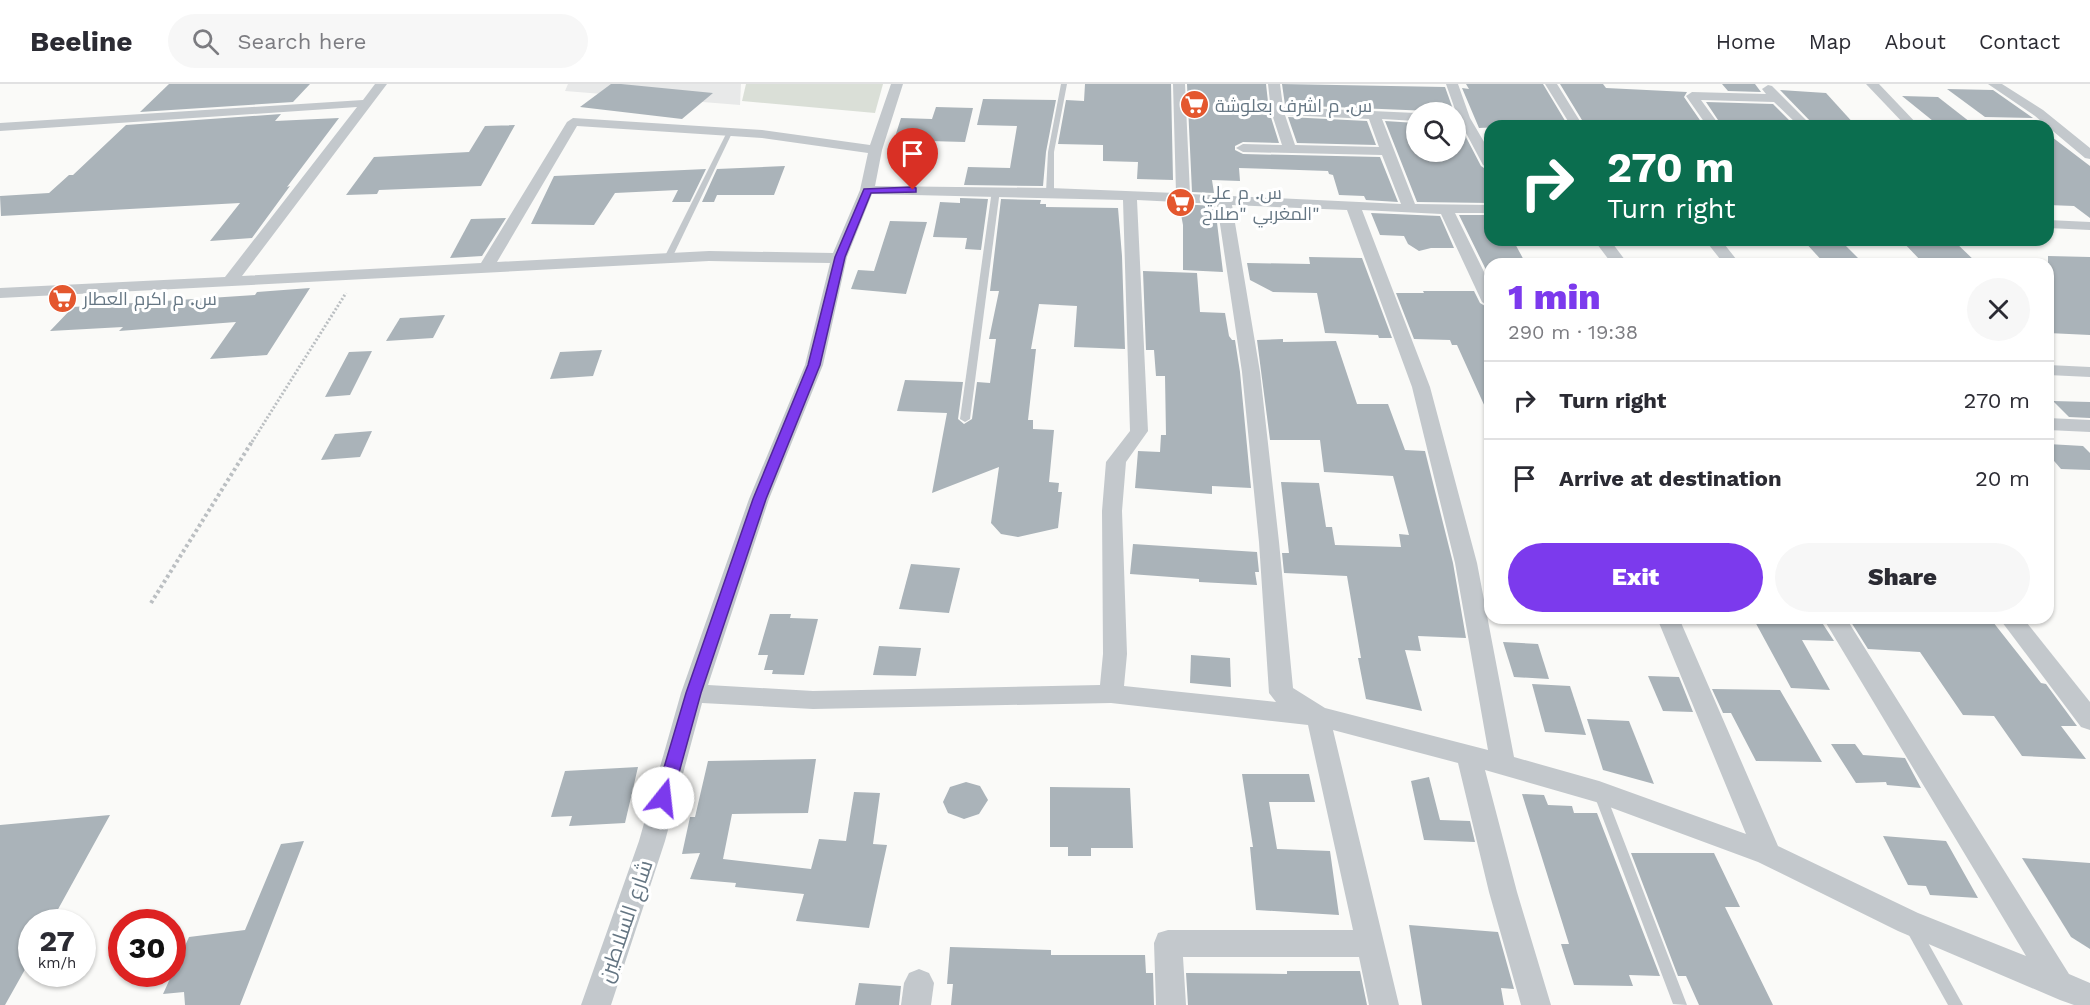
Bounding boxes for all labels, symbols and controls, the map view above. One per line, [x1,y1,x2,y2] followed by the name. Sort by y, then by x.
[168,14,588,68] search box
[30,25,132,58] text: Beeline
[189,25,222,58] icon: search
[237,29,366,54] text: Search here
[1716,29,1776,54] text: Home
[1809,29,1852,54] text: Map
[1885,29,1946,54] text: About
[1979,29,2060,54] text: Contact
[1178,89,1210,121] supermarket icon: س. م اشرف بعلوشة
[1215,95,1372,118] place label: س. م اشرف بعلوشة
[1406,102,1466,162] map controls
[1406,102,1466,162] button: search
[887,128,938,190] pin
[896,137,929,170] icon: arrive
[1607,143,1734,192] text: 270 m
[1508,144,1586,222] icon: right
[1202,182,1319,228] place label: س. م علي المغربي "صلاح"
[1165,186,1197,218] supermarket icon: س. م علي المغربي "صلاح"
[1607,193,1736,225] text: Turn right
[1508,276,1601,318] text: 1 min
[1967,278,2030,341] button: close
[46,282,78,314] supermarket icon: س. م اكرم العطار
[82,288,217,311] place label: س. م اكرم العطار
[1508,320,1638,344] text: 290 m · 19:38
[1508,384,1541,417] icon: right
[1559,388,1666,413] text: Turn right
[1964,388,2030,413] text: 270 m
[1508,462,1541,495] icon: arrive
[1559,466,1782,491] text: Arrive at destination
[1975,466,2030,491] text: 20 m
[1508,543,1763,612] button: Exit
[1775,543,2030,612] button: Share
[631,766,695,830] position arrow
[592,856,660,986] street label: شارع السلاطين
[108,909,186,987] speed limit sign: 30
[39,923,75,958] text: 27
[38,954,76,972] text: km/h

